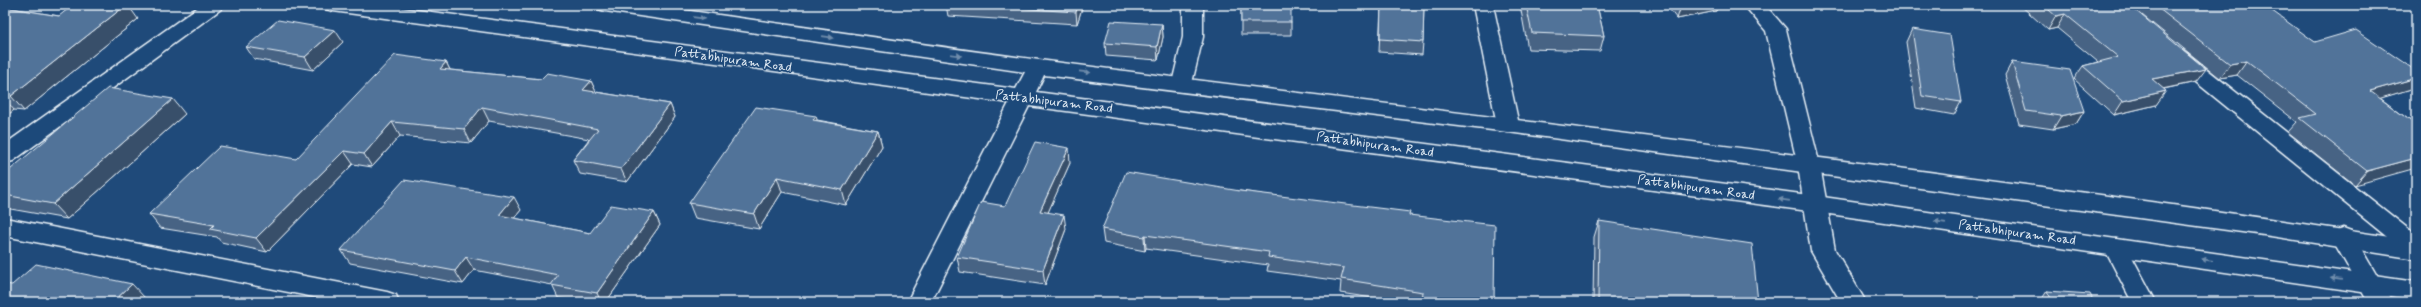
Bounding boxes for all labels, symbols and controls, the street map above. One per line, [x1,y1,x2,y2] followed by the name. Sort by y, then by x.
[693,15,705,21] one-way arrow
[822,34,834,40] one-way arrow
[673,43,793,77] street label: Pattabhipuram Road
[950,52,963,58] one-way arrow
[1079,69,1091,75] one-way arrow
[994,86,1114,118] street label: Pattabhipuram Road
[1315,128,1435,162] street label: Pattabhipuram Road
[1636,171,1756,205] street label: Pattabhipuram Road
[1777,197,1790,203] one-way arrow
[1957,216,2077,250] street label: Pattabhipuram Road
[1934,219,1946,225] one-way arrow
[2201,257,2213,263] one-way arrow
[2330,276,2342,282] one-way arrow

